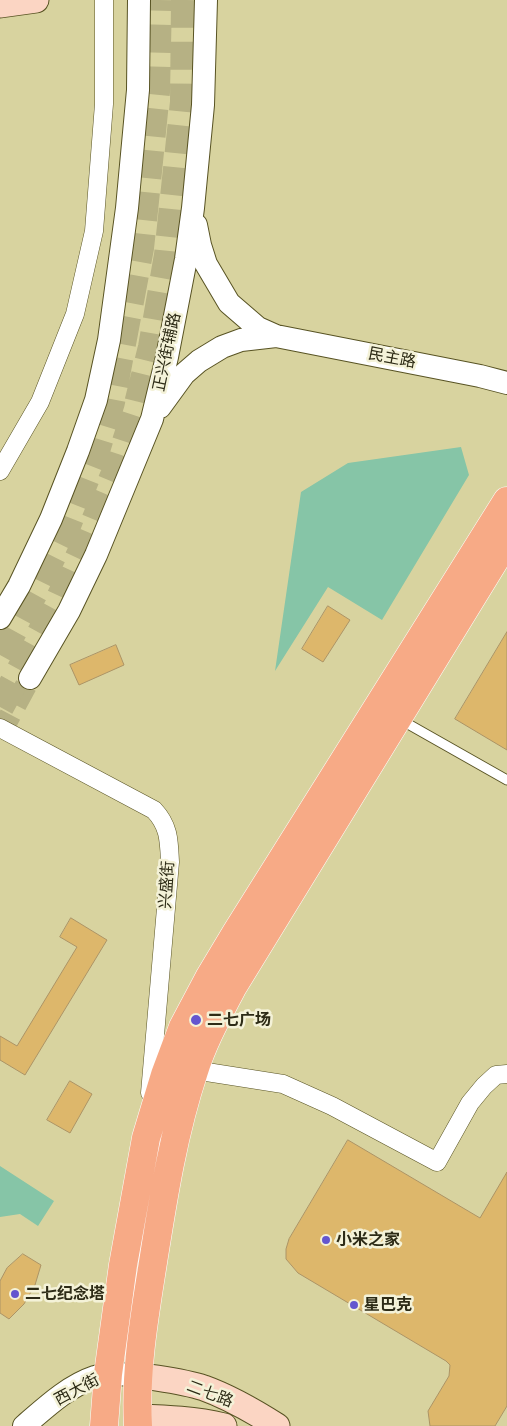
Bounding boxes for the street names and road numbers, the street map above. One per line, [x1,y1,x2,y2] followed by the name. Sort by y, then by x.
[149,311,185,393] street label: 正兴街辅路
[367,344,417,372] street label: 民主路
[156,860,178,910] street label: 兴盛街
[51,1370,103,1410] street label: 西大街
[184,1376,236,1412] street label: 二七路

